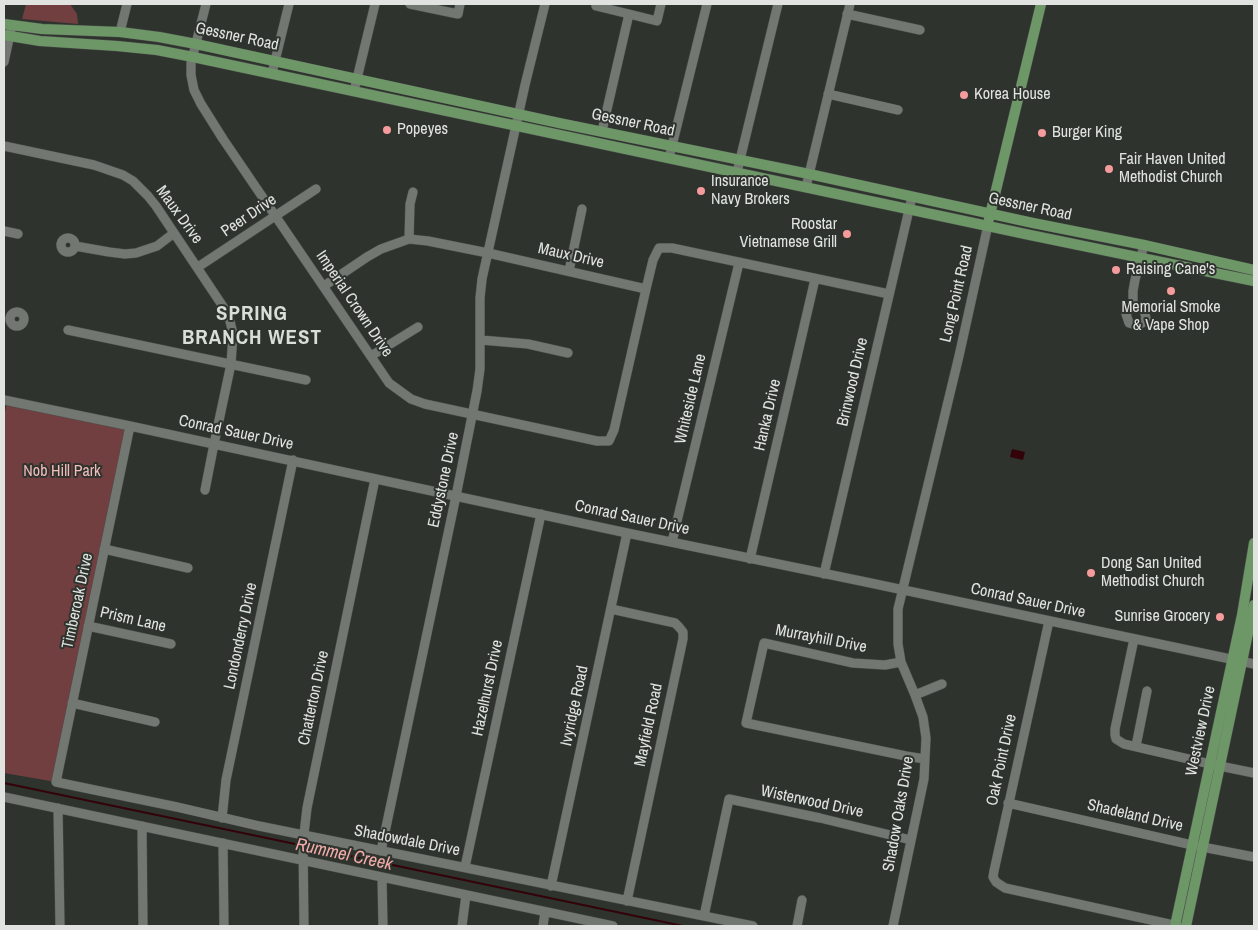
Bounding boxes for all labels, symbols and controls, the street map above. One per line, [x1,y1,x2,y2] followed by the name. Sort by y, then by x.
[194,19,280,55] street label: Gessner Road
[974,85,1051,105] place label: Korea House
[958,89,970,101] marker: Korea House
[590,105,676,141] street label: Gessner Road
[397,120,448,140] place label: Popeyes
[1052,123,1122,143] place label: Burger King
[381,124,393,136] marker: Popeyes
[1036,127,1048,139] marker: Burger King
[1119,150,1226,188] place label: Fair Haven United Methodist Church
[1103,163,1115,175] marker: Fair Haven United Methodist Church
[711,172,790,210] place label: Insurance Navy Brokers
[152,182,206,248] street label: Maux Drive
[695,185,707,197] marker: Insurance Navy Brokers
[987,189,1073,225] street label: Gessner Road
[218,191,280,241] street label: Peer Drive
[740,215,837,253] place label: Roostar Vietnamese Grill
[841,228,853,240] marker: Roostar Vietnamese Grill
[536,239,606,273] street label: Maux Drive
[937,244,977,344] street label: Long Point Road
[311,247,397,361] street label: Imperial Crown Drive
[1126,260,1215,280] place label: Raising Cane's
[1110,264,1122,276] marker: Raising Cane's
[1165,285,1177,297] marker: Memorial Smoke & Vape Shop
[1121,298,1221,336] place label: Memorial Smoke & Vape Shop
[181,301,323,351] district label: SPRING BRANCH WEST
[833,336,873,428] street label: Brinwood Drive
[671,352,711,446] street label: Whiteside Lane
[750,377,786,453] street label: Hanka Drive
[177,411,295,455] street label: Conrad Sauer Drive
[425,431,463,529] street label: Eddystone Drive
[23,462,101,482] park label: Nob Hill Park
[573,496,691,540] street label: Conrad Sauer Drive
[58,551,98,651] street label: Timberoak Drive
[1101,554,1205,592] place label: Dong San United Methodist Church
[1085,567,1097,579] marker: Dong San United Methodist Church
[969,579,1087,623] street label: Conrad Sauer Drive
[220,581,262,691] street label: Londonderry Drive
[98,603,168,637] street label: Prism Lane
[1114,607,1210,627] place label: Sunrise Grocery
[1214,611,1226,623] marker: Sunrise Grocery
[774,621,868,657] street label: Murrayhill Drive
[468,638,508,738] street label: Hazelhurst Drive
[295,649,333,747] street label: Chatterton Drive
[557,664,593,748] street label: Ivyridge Road
[631,682,667,768] street label: Mayfield Road
[1182,684,1220,778] street label: Westview Drive
[983,712,1021,808] street label: Oak Point Drive
[879,755,919,873] street label: Shadow Oaks Drive
[759,782,865,822] street label: Wisterwood Drive
[1085,796,1185,836] street label: Shadeland Drive
[353,821,461,861] street label: Shadowdale Drive
[294,834,394,876] water label: Rummel Creek

